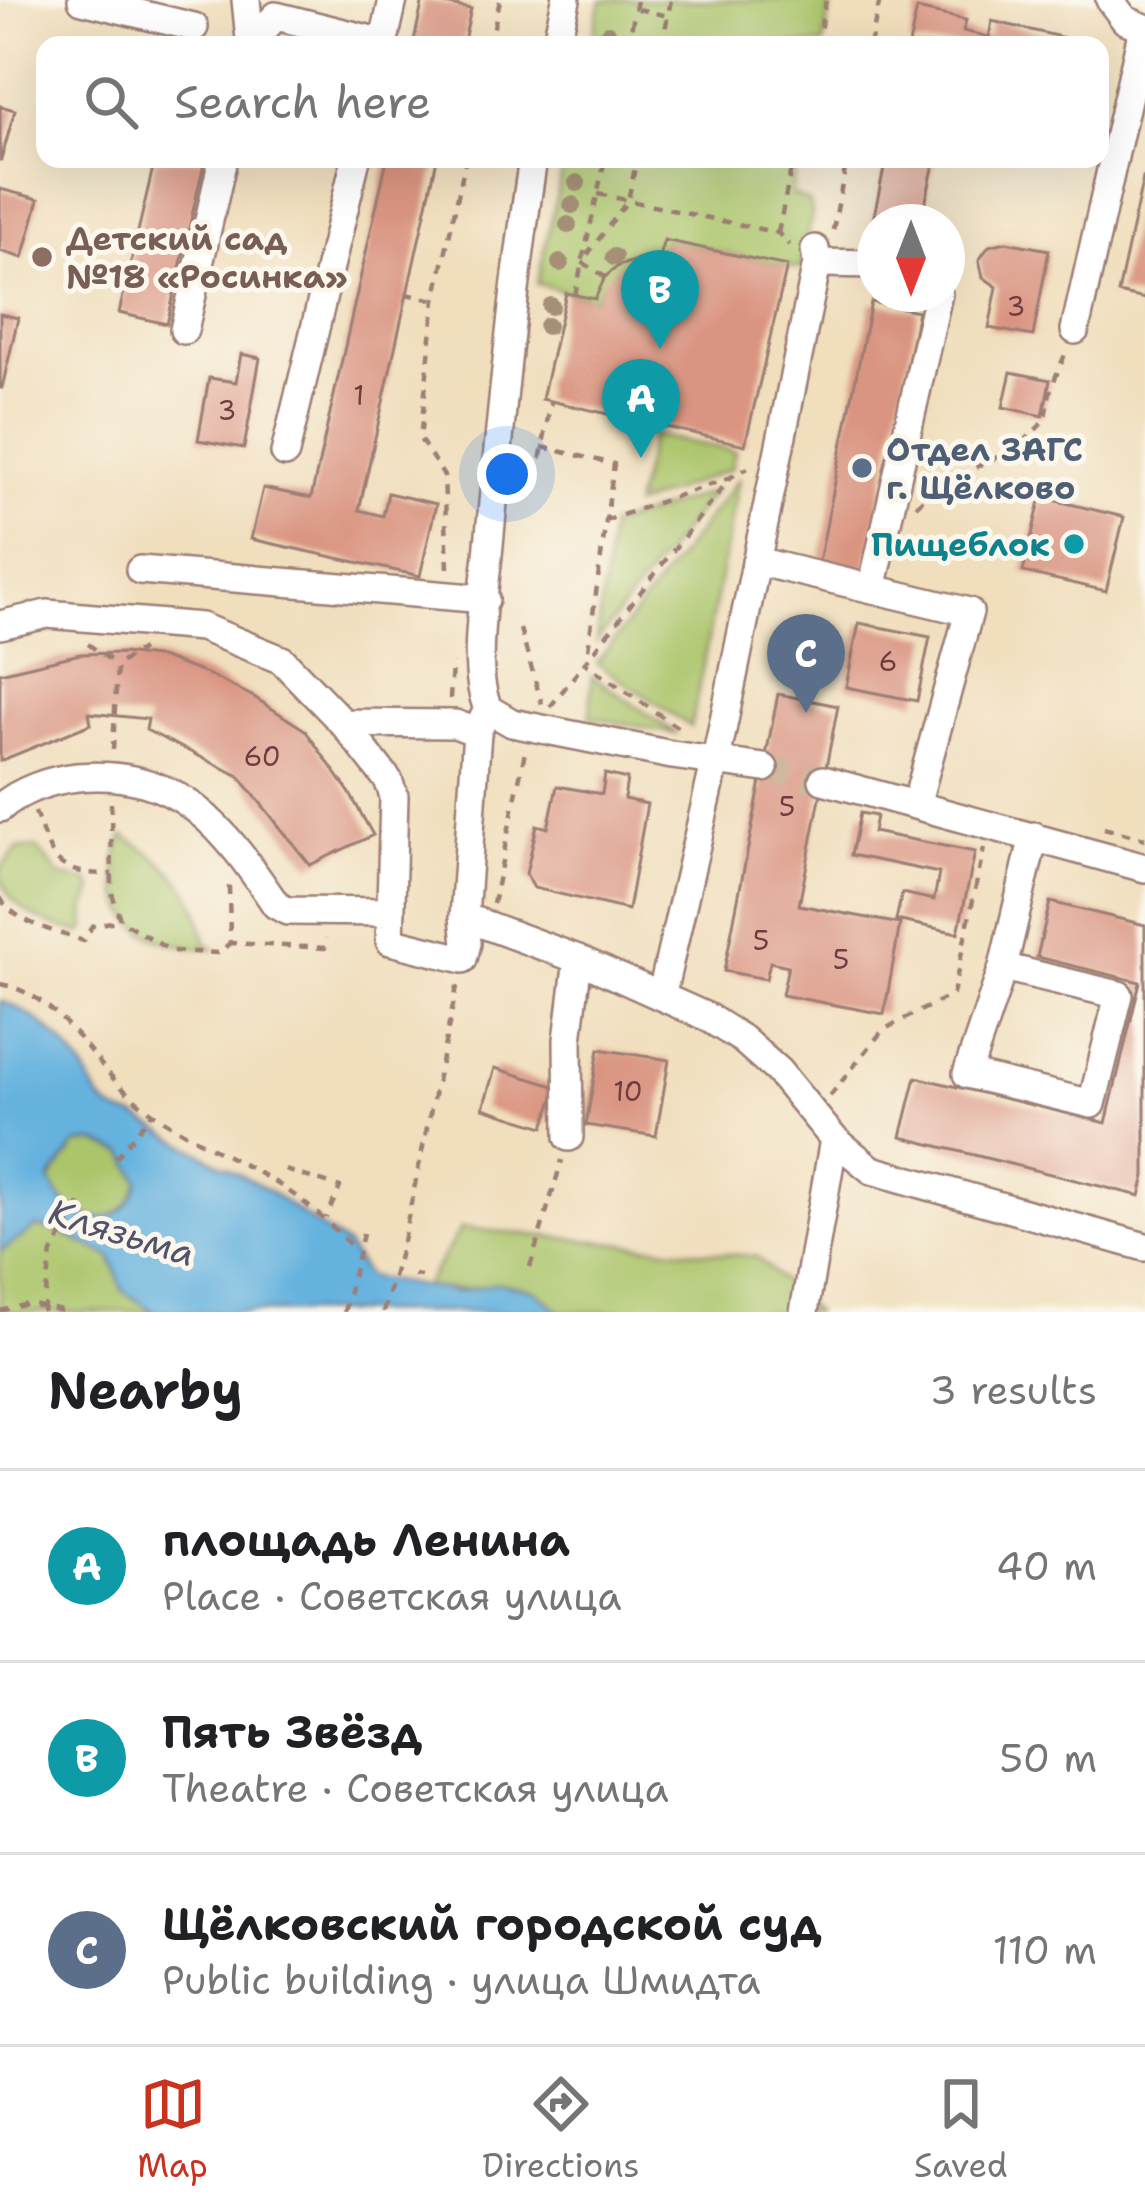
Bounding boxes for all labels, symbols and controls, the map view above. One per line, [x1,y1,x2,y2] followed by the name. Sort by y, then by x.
[36,36,1109,168] search box
[78,69,144,135] icon: search
[174,72,431,132] text: Search here
[857,204,965,312] north arrow
[66,216,348,299] place label: Детский сад №18 «Росинка»
[29,244,55,270] marker: Детский сад №18 «Росинка»
[621,250,699,349] pin: B
[1007,288,1025,325] house number: 3
[602,359,680,458] pin: A
[353,377,365,414] house number: 1
[218,392,236,429] house number: 3
[886,427,1083,510] place label: Отдел ЗАГС г. Щёлково
[477,444,537,504] your location
[849,455,875,481] marker: Отдел ЗАГС г. Щёлково
[871,522,1050,567] place label: Пищеблок
[1061,531,1087,557] marker: Пищеблок
[767,614,845,713] pin: C
[879,643,897,680] house number: 6
[243,738,281,775] house number: 60
[779,788,795,825] house number: 5
[753,922,769,959] house number: 5
[833,941,849,978] house number: 5
[613,1073,643,1110] house number: 10
[43,1187,201,1278] water label: Клязьма
[48,1356,243,1424] text: Nearby
[930,1364,1097,1416] text: 3 results
[162,1510,570,1570] text: площадь Ленина
[72,1540,102,1592] text: A
[996,1540,1097,1592] text: 40 m
[162,1570,622,1622] text: Place · Советская улица
[162,1702,422,1762] text: Пять Звёзд
[75,1732,99,1784] text: B
[999,1732,1097,1784] text: 50 m
[162,1762,669,1814] text: Theatre · Советская улица
[162,1894,822,1954] text: Щёлковский городской суд
[75,1924,99,1976] text: C
[993,1924,1097,1976] text: 110 m
[162,1954,760,2006] text: Public building · улица Шмидта
[137,2071,208,2188] tab: Map
[482,2071,640,2188] tab: Directions
[914,2071,1008,2188] tab: Saved

